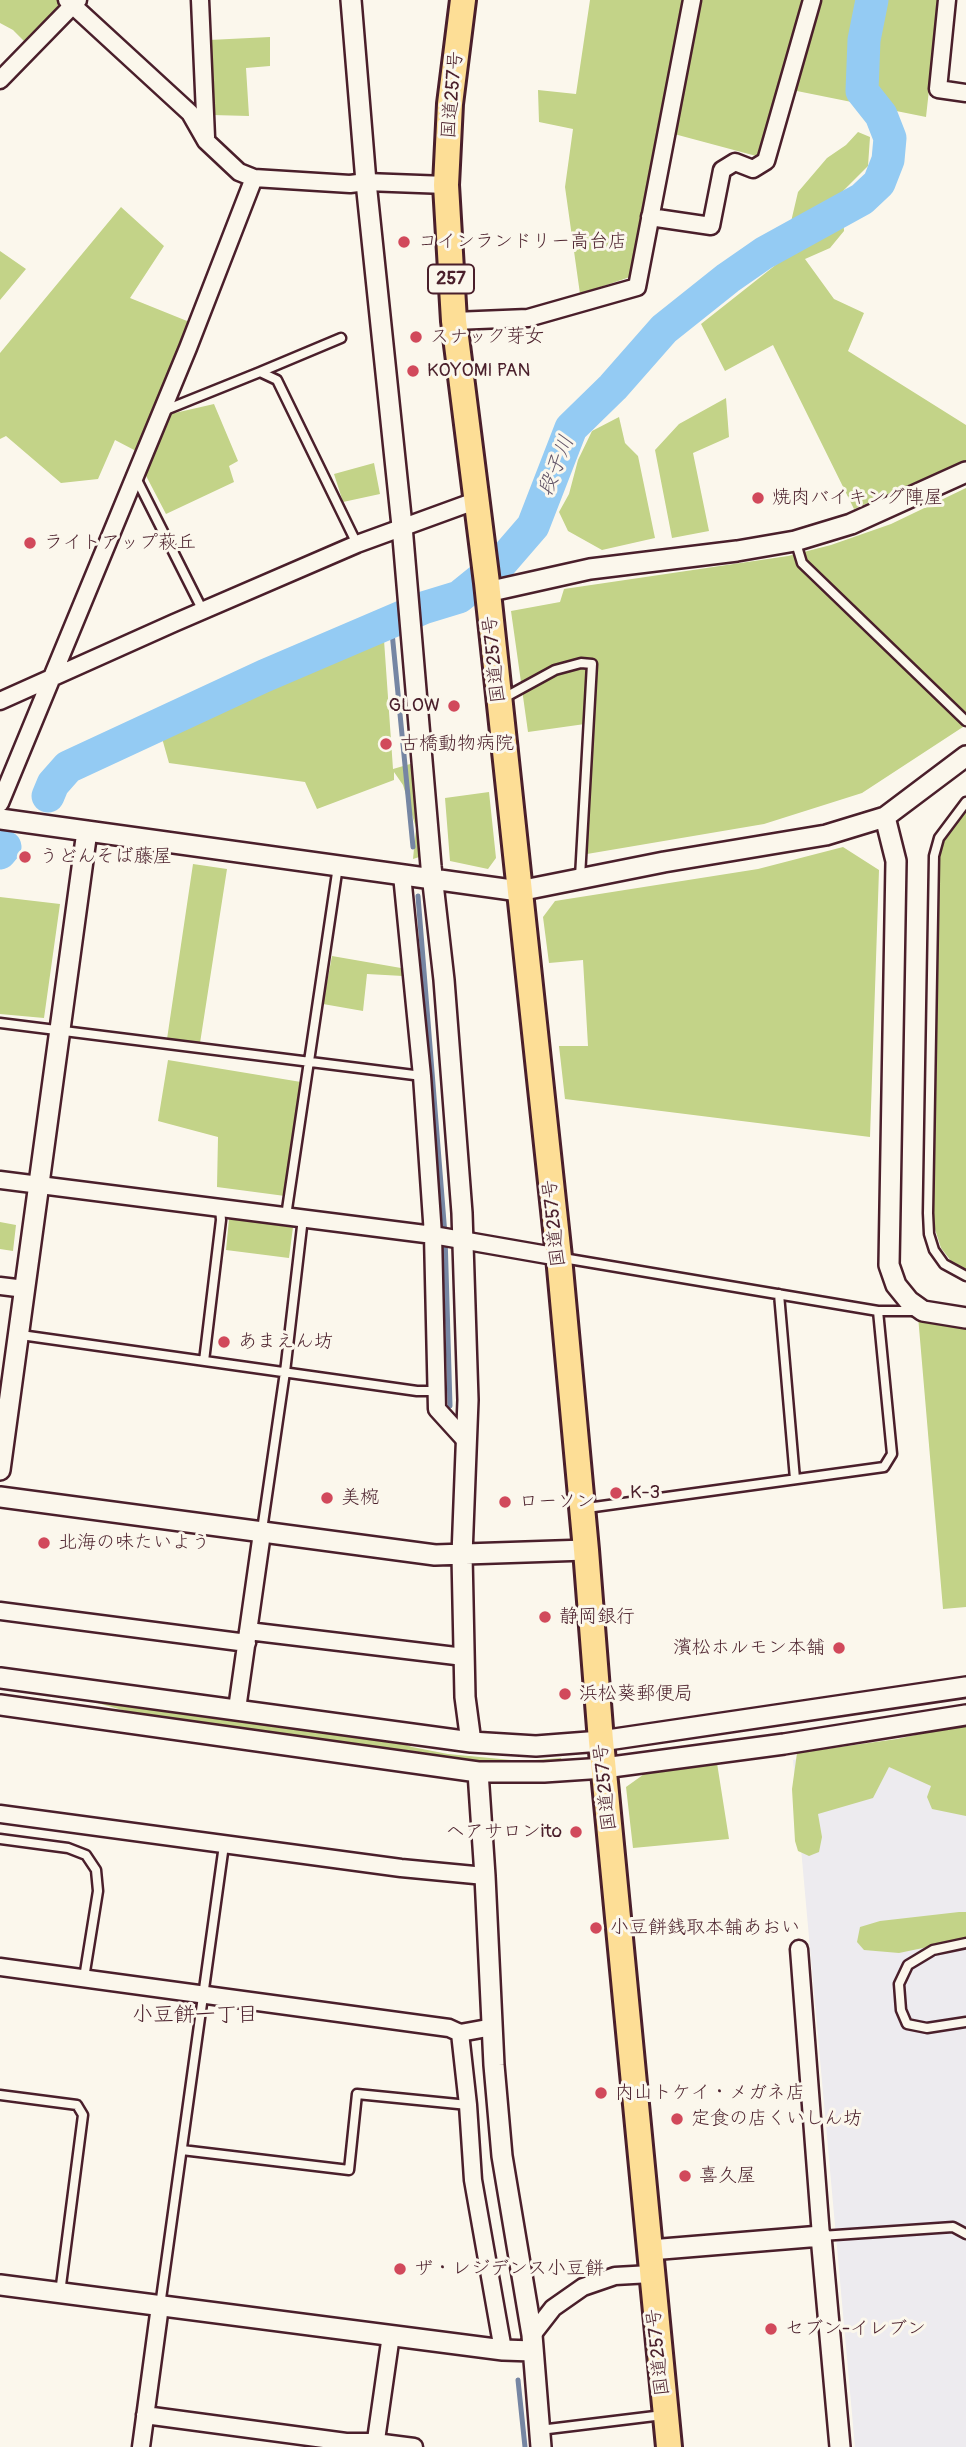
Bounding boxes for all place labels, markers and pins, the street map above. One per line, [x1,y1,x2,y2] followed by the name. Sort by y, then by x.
[418,231,627,253] place label: コインランドリー高台店
[396,234,412,250] marker: コインランドリー高台店
[430,326,544,348] place label: スナック芽女
[408,329,424,345] marker: スナック芽女
[427,360,530,382] place label: KOYOMI PAN
[405,363,421,379] marker: KOYOMI PAN
[772,487,943,509] place label: 焼肉バイキング陣屋
[750,490,766,506] marker: 焼肉バイキング陣屋
[44,532,196,554] place label: ライトアップ萩丘
[22,535,38,551] marker: ライトアップ萩丘
[388,695,440,717] place label: GLOW
[446,698,462,714] marker: GLOW
[400,733,514,755] place label: 古橋動物病院
[378,736,394,752] marker: 古橋動物病院
[39,846,172,868] place label: うどんそば藤屋
[17,849,33,865] marker: うどんそば藤屋
[238,1331,333,1353] place label: あまえん坊
[216,1334,232,1350] marker: あまえん坊
[630,1482,660,1504] place label: K-3
[608,1485,624,1501] marker: K-3
[341,1487,379,1509] place label: 美椀
[319,1490,335,1506] marker: 美椀
[519,1491,595,1513] place label: ローソン
[497,1494,513,1510] marker: ローソン
[58,1532,210,1554] place label: 北海の味たいよう
[36,1535,52,1551] marker: 北海の味たいよう
[559,1606,635,1628] place label: 静岡銀行
[537,1609,553,1625] marker: 静岡銀行
[673,1637,825,1659] place label: 濱松ホルモン本舗
[831,1640,847,1656] marker: 濱松ホルモン本舗
[579,1683,693,1705] place label: 浜松葵郵便局
[557,1686,573,1702] marker: 浜松葵郵便局
[446,1821,562,1843] place label: ヘアサロンito
[568,1824,584,1840] marker: ヘアサロンito
[610,1917,800,1939] place label: 小豆餅銭取本舗あおい
[588,1920,604,1936] marker: 小豆餅銭取本舗あおい
[615,2082,805,2104] place label: 内山トケイ・メガネ店
[593,2085,609,2101] marker: 内山トケイ・メガネ店
[691,2108,862,2130] place label: 定食の店くいしん坊
[669,2111,685,2127] marker: 定食の店くいしん坊
[699,2165,756,2187] place label: 喜久屋
[677,2168,693,2184] marker: 喜久屋
[414,2258,604,2280] place label: ザ・レジデンス小豆餅
[392,2261,408,2277] marker: ザ・レジデンス小豆餅
[785,2318,926,2340] place label: セブン-イレブン
[763,2321,779,2337] marker: セブン-イレブン

